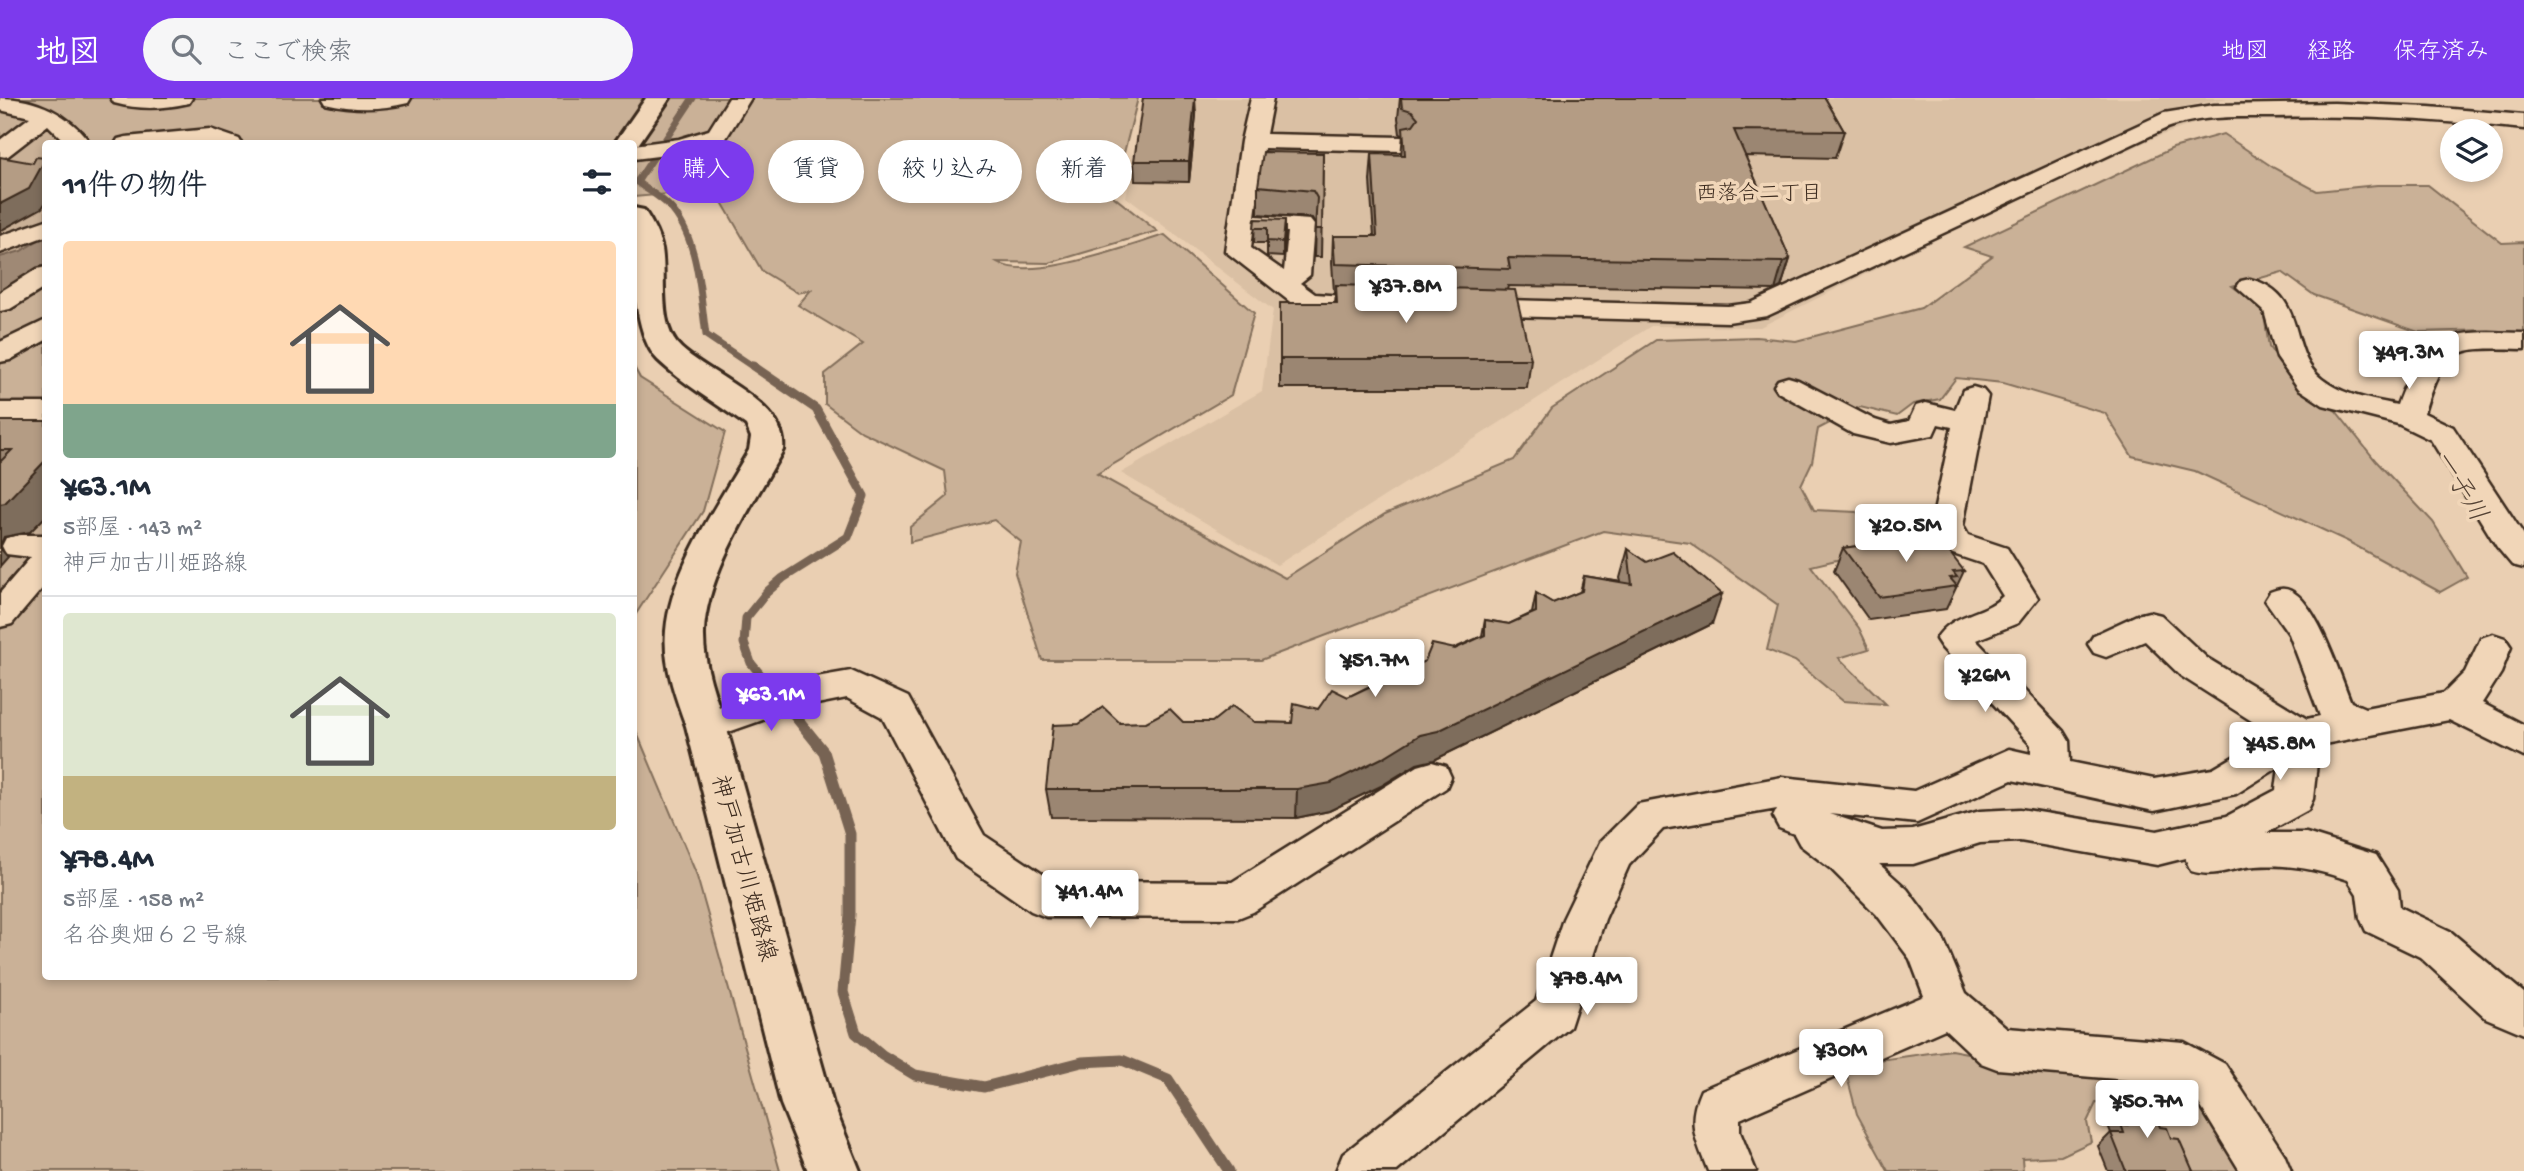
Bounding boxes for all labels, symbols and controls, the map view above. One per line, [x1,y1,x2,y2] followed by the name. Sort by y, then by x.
[143,18,633,81] search box
[167,30,205,68] icon: search
[35,37,101,75] text: 地図
[223,39,353,70] text: ここで検索
[2221,39,2269,68] text: 地図
[2307,39,2355,68] text: 経路
[2393,39,2489,68] text: 保存済み
[2440,119,2503,182] map controls
[2440,119,2503,182] button: layers
[658,140,754,203] chip: 購入
[768,140,864,203] chip: 賃貸
[878,140,1022,203] chip: 絞り込み
[1036,140,1132,203] chip: 新着
[578,163,616,201] icon: filters
[63,171,207,206] text: 11件の物件
[1696,181,1822,208] district label: 西落合二丁目
[1349,266,1463,325] pin: ¥37.8M
[1371,274,1441,301] text: ¥37.8M
[277,286,403,412] icon: home
[2352,331,2466,391] pin: ¥49.3M
[2375,340,2443,367] text: ¥49.3M
[2425,446,2492,529] water label: 一子川
[63,472,150,507] text: ¥63.1M
[1849,504,1963,564] pin: ¥20.5M
[1871,513,1941,540] text: ¥20.5M
[63,516,202,543] text: 5部屋 · 143 m²
[63,552,247,579] text: 神戸加古川姫路線
[1318,640,1432,699] pin: ¥51.7M
[1341,648,1409,675] text: ¥51.7M
[1944,654,2026,714] pin: ¥26M
[277,658,403,784] icon: home
[1960,663,2010,690] text: ¥26M
[714,674,828,733] pin: ¥63.1M
[738,682,804,709] text: ¥63.1M
[2223,722,2337,782] pin: ¥45.8M
[2245,731,2315,758] text: ¥45.8M
[703,772,781,965] street label: 神戸加古川姫路線
[63,844,153,879] text: ¥78.4M
[1033,870,1147,930] pin: ¥41.4M
[1058,879,1122,906] text: ¥41.4M
[63,888,204,915] text: 5部屋 · 158 m²
[63,924,247,951] text: 名谷奥畑６２号線
[1530,958,1644,1017] pin: ¥78.4M
[1552,966,1622,993] text: ¥78.4M
[1800,1030,1882,1089] pin: ¥30M
[1815,1038,1867,1065] text: ¥30M
[2090,1080,2204,1140] pin: ¥50.7M
[2112,1089,2182,1116] text: ¥50.7M

